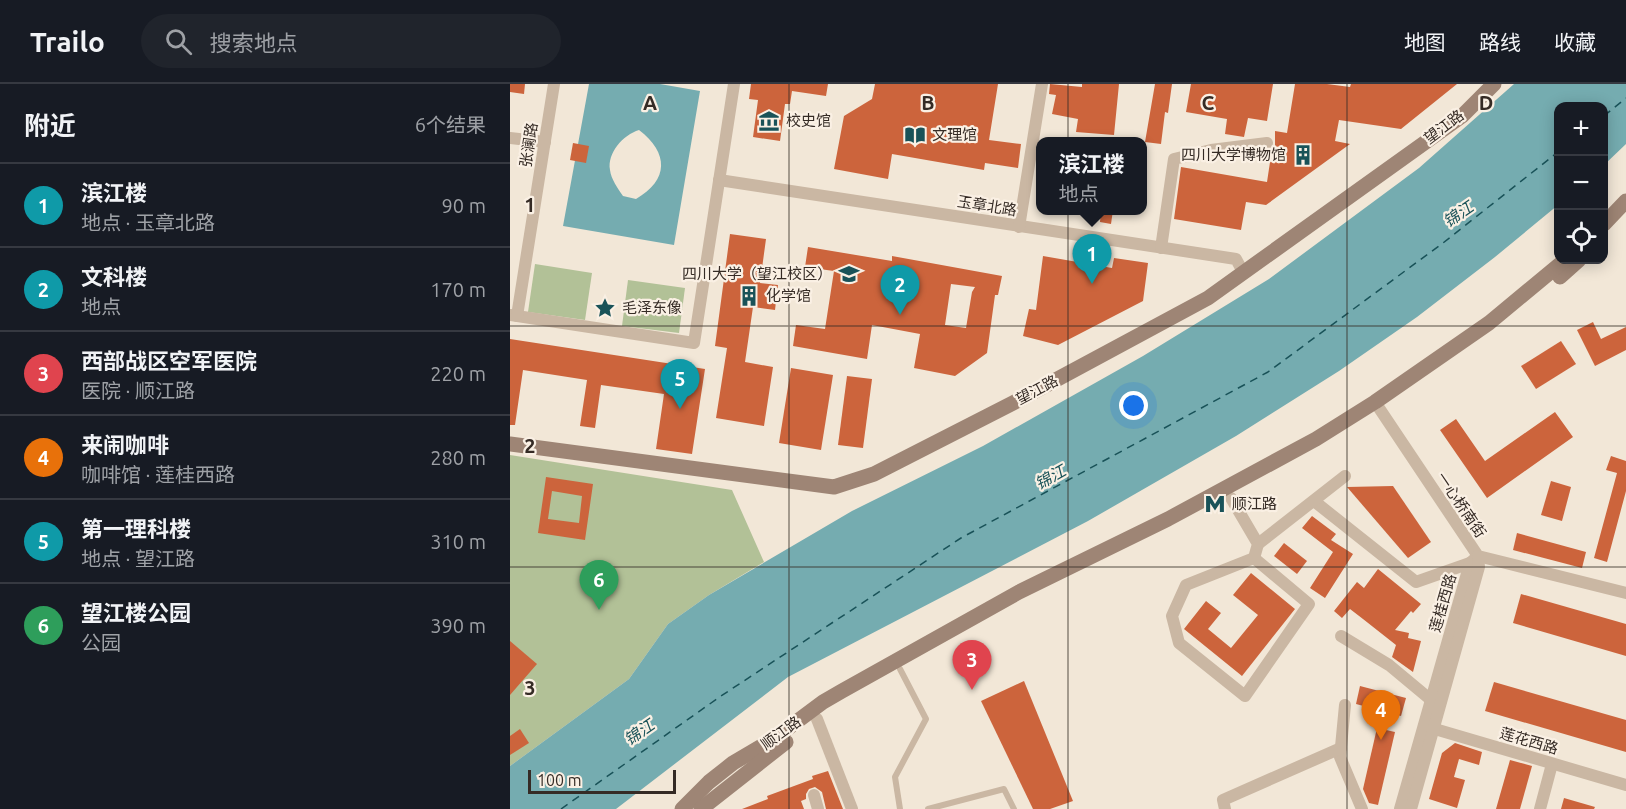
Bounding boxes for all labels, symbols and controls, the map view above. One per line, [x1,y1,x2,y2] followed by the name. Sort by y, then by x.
[141,14,561,68] search box
[162,25,195,58] icon: search
[30,26,105,57] text: Trailo
[210,30,298,55] text: 搜索地点
[1404,30,1446,54] text: 地图
[1479,30,1521,54] text: 路线
[1554,30,1596,54] text: 收藏
[643,91,657,114] text: A
[921,91,935,114] text: B
[1202,91,1215,114] text: C
[1479,91,1493,114] text: D
[1554,102,1608,264] map controls
[1554,102,1608,156] button: +
[1421,106,1467,147] street label: 望江路
[757,109,781,133] museum icon: 校史馆
[24,111,76,140] text: 附近
[786,112,831,129] place label: 校史馆
[415,113,486,136] text: 6个结果
[517,121,540,168] street label: 张澜路
[903,123,927,147] library icon: 文理馆
[932,126,977,143] place label: 文理馆
[1036,137,1147,215] popup
[1291,143,1315,167] building icon: 四川大学博物馆
[1181,146,1286,163] place label: 四川大学博物馆
[1058,151,1125,176] text: 滨江楼
[1554,156,1608,210] button: −
[81,180,147,205] text: 滨江楼
[1058,182,1098,205] text: 地点
[956,192,1018,219] street label: 玉章北路
[524,193,536,216] text: 1
[38,194,49,217] text: 1
[442,194,486,217] text: 90 m
[1440,196,1478,231] water label: 锦江
[1554,210,1608,264] button: locate
[81,211,215,234] text: 地点 · 玉章北路
[1072,234,1112,284] pin: 1
[837,262,861,286] school or university icon: 四川大学（望江校区）
[81,264,147,289] text: 文科楼
[682,265,832,282] place label: 四川大学（望江校区）
[880,266,920,315] pin: 2
[38,278,49,301] text: 2
[430,278,486,301] text: 170 m
[737,284,761,308] building icon: 化学馆
[766,287,811,304] place label: 化学馆
[81,295,121,318] text: 地点
[593,296,617,320] place icon: 毛泽东像
[622,299,682,316] place label: 毛泽东像
[81,348,257,373] text: 西部战区空军医院
[660,360,700,409] pin: 5
[38,362,49,385] text: 3
[430,362,486,385] text: 220 m
[1013,371,1061,408] street label: 望江路
[81,379,195,402] text: 医院 · 顺江路
[1119,391,1148,420] your location
[81,432,169,457] text: 来闹咖啡
[524,434,536,457] text: 2
[38,446,49,469] text: 4
[430,446,486,469] text: 280 m
[1032,460,1070,493] water label: 锦江
[81,463,235,486] text: 咖啡馆 · 莲桂西路
[1433,469,1489,541] street label: 一心桥南街
[1203,492,1227,516] metro station icon: 顺江路
[1232,495,1277,512] place label: 顺江路
[81,516,191,541] text: 第一理科楼
[38,530,49,553] text: 5
[430,530,486,553] text: 310 m
[81,547,195,570] text: 地点 · 望江路
[580,560,619,610] pin: 6
[1426,572,1459,634] street label: 莲桂西路
[81,600,191,625] text: 望江楼公园
[38,614,49,637] text: 6
[430,614,486,637] text: 390 m
[81,631,121,654] text: 公园
[952,640,992,690] pin: 3
[524,676,536,699] text: 3
[1362,690,1400,740] pin: 4
[758,712,804,753] street label: 顺江路
[621,714,659,749] water label: 锦江
[1498,724,1560,757] street label: 莲花西路
[528,767,676,794] scale bar
[537,771,582,789] text: 100 m

